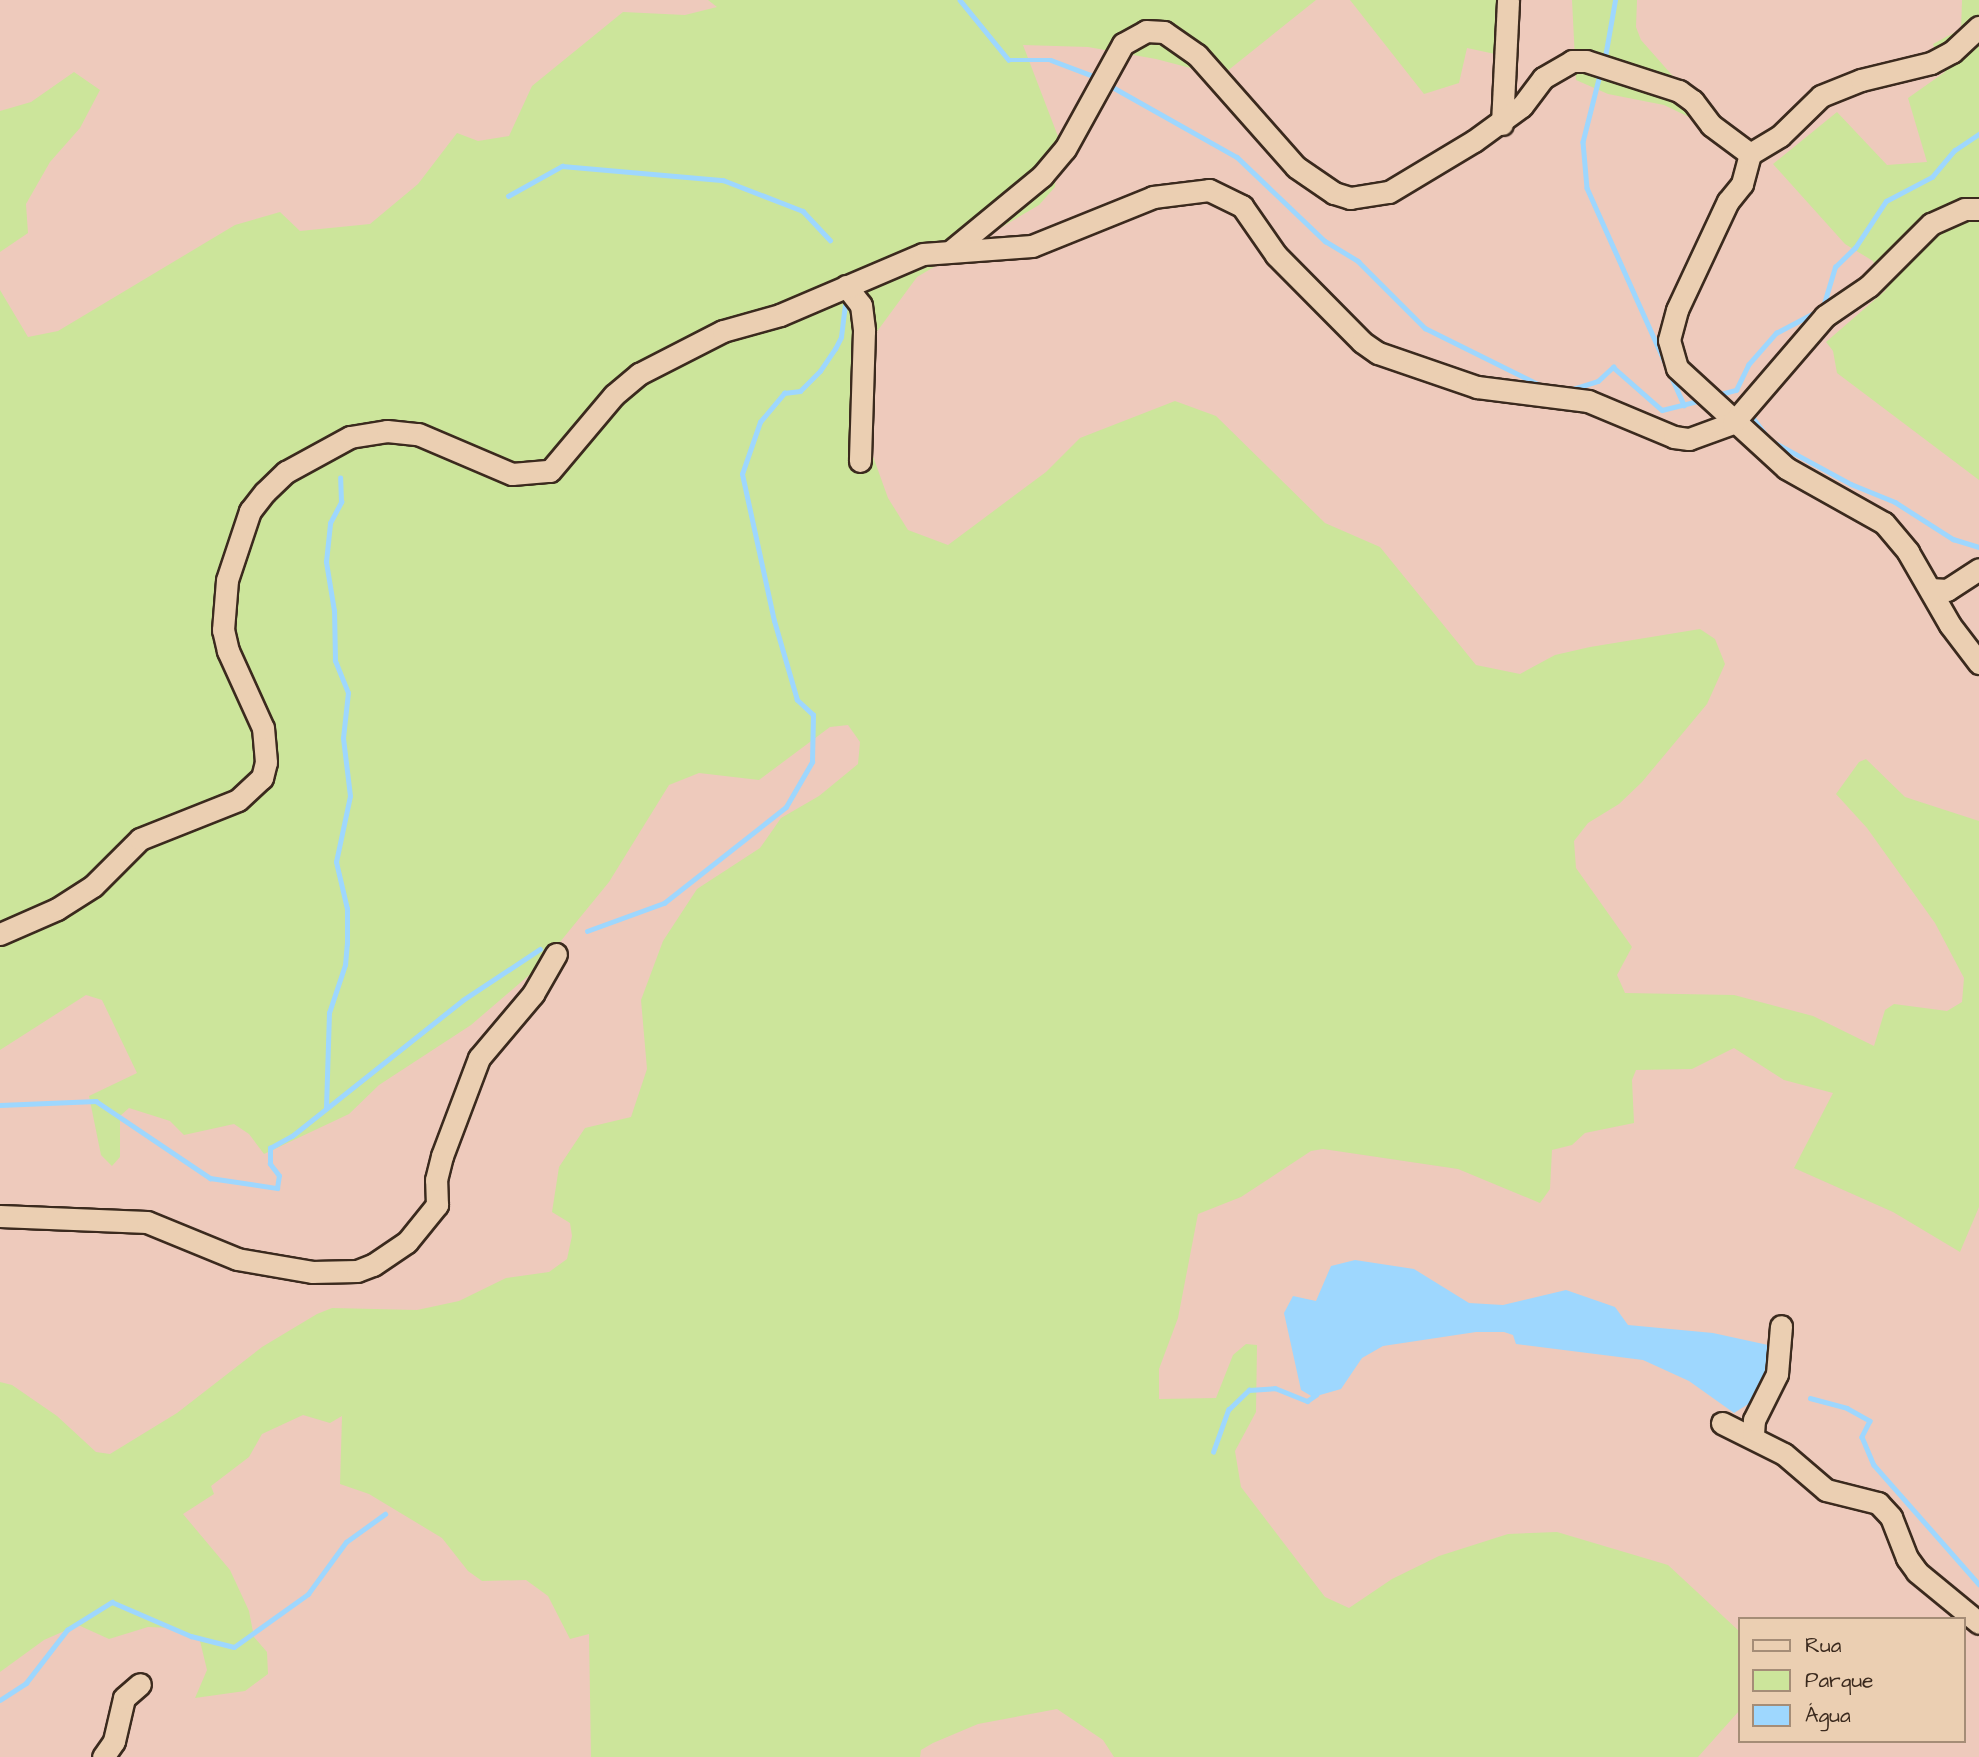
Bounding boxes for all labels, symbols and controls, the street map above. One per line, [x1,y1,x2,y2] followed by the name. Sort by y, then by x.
[1738,1617,1965,1743] legend
[1805,1631,1841,1660] text: Rua
[1805,1666,1873,1695] text: Parque
[1805,1701,1851,1730] text: Água

